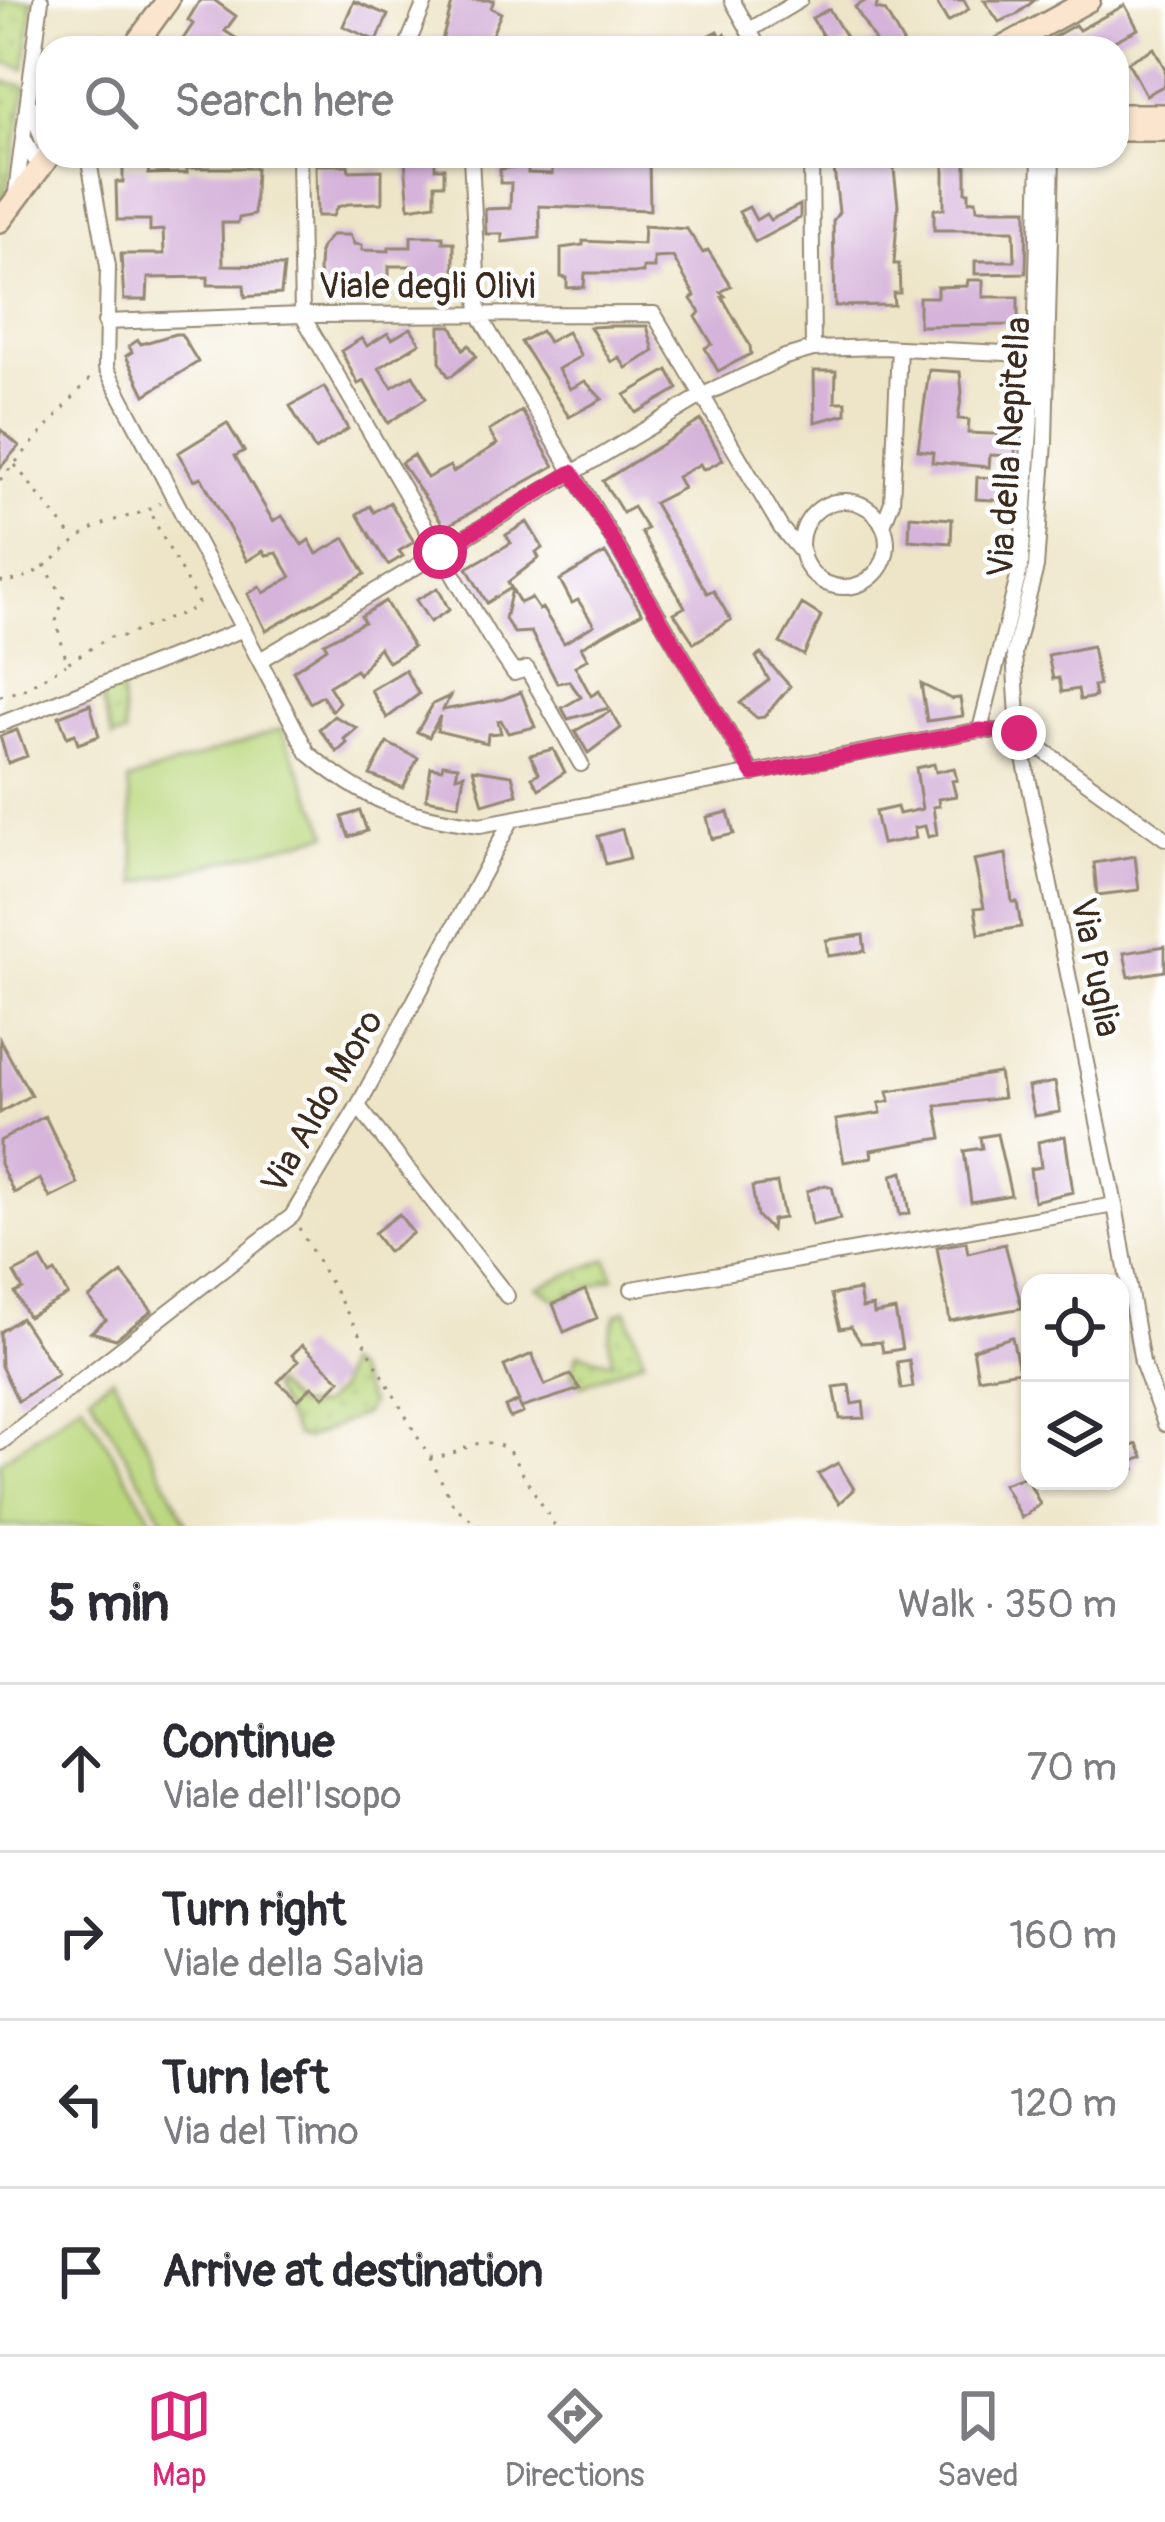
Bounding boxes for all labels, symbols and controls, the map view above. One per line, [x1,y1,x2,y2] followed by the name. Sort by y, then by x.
[36,36,1129,168] search box
[78,69,144,135] icon: search
[174,74,394,130] text: Search here
[318,264,536,309] street label: Viale degli Olivi
[978,315,1041,579] street label: Via della Nepitella
[413,525,467,579] route start
[992,706,1046,760] route end
[1060,894,1131,1040] street label: Via Puglia
[252,1002,393,1202] street label: Via Aldo Moro
[1021,1274,1129,1490] map controls
[1021,1274,1129,1382] button: locate
[1021,1382,1129,1490] button: layers
[48,1572,169,1636] text: 5 min
[898,1580,1117,1629] text: Walk · 350 m
[162,1715,335,1771] text: Continue
[48,1735,114,1801] icon: ahead
[1027,1743,1117,1792] text: 70 m
[162,1771,402,1820] text: Viale dell'Isopo
[162,1883,346,1939] text: Turn right
[48,1903,114,1969] icon: right
[1009,1911,1117,1960] text: 160 m
[162,1939,424,1988] text: Viale della Salvia
[162,2051,329,2107] text: Turn left
[48,2071,114,2137] icon: left
[1010,2079,1117,2128] text: 120 m
[162,2107,359,2156] text: Via del Timo
[48,2239,114,2305] icon: arrive
[162,2244,543,2300] text: Arrive at destination
[146,2383,212,2496] tab: Map
[505,2383,645,2496] tab: Directions
[937,2383,1019,2496] tab: Saved

